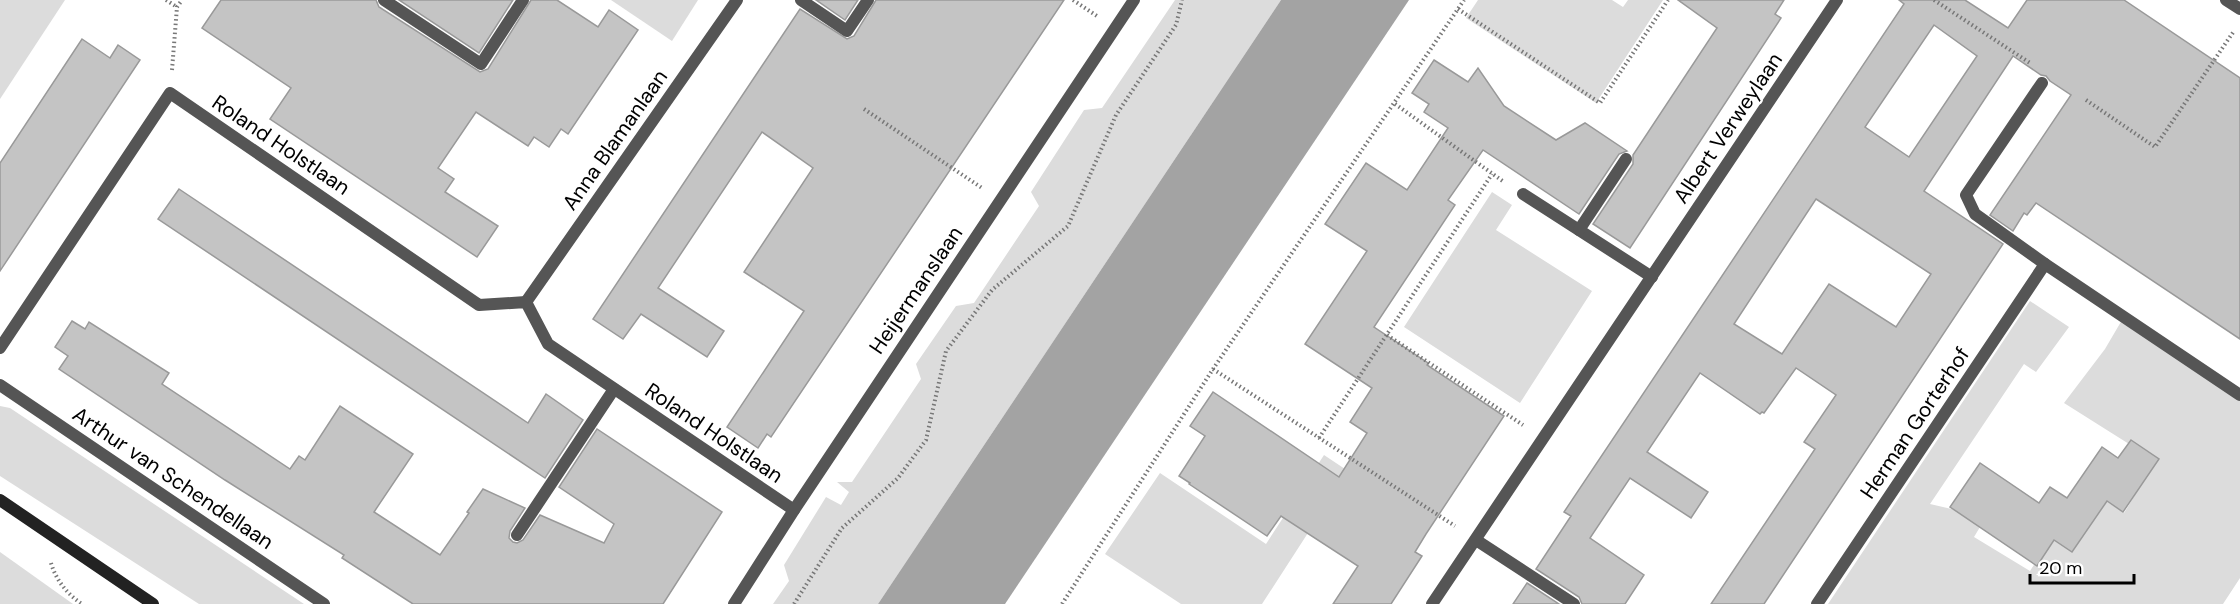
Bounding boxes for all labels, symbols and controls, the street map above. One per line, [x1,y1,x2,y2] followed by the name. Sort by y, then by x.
[1667,47,1789,209] street label: Albert Verweylaan
[556,64,674,216] street label: Anna Blamanlaan
[207,89,355,201] street label: Roland Holstlaan
[863,221,969,359] street label: Heijermanslaan
[1854,342,1976,504] street label: Herman Gorterhof
[640,377,788,489] street label: Roland Holstlaan
[67,400,279,556] street label: Arthur van Schendellaan
[2030,547,2134,585] scale bar
[2039,556,2082,580] text: 20 m

